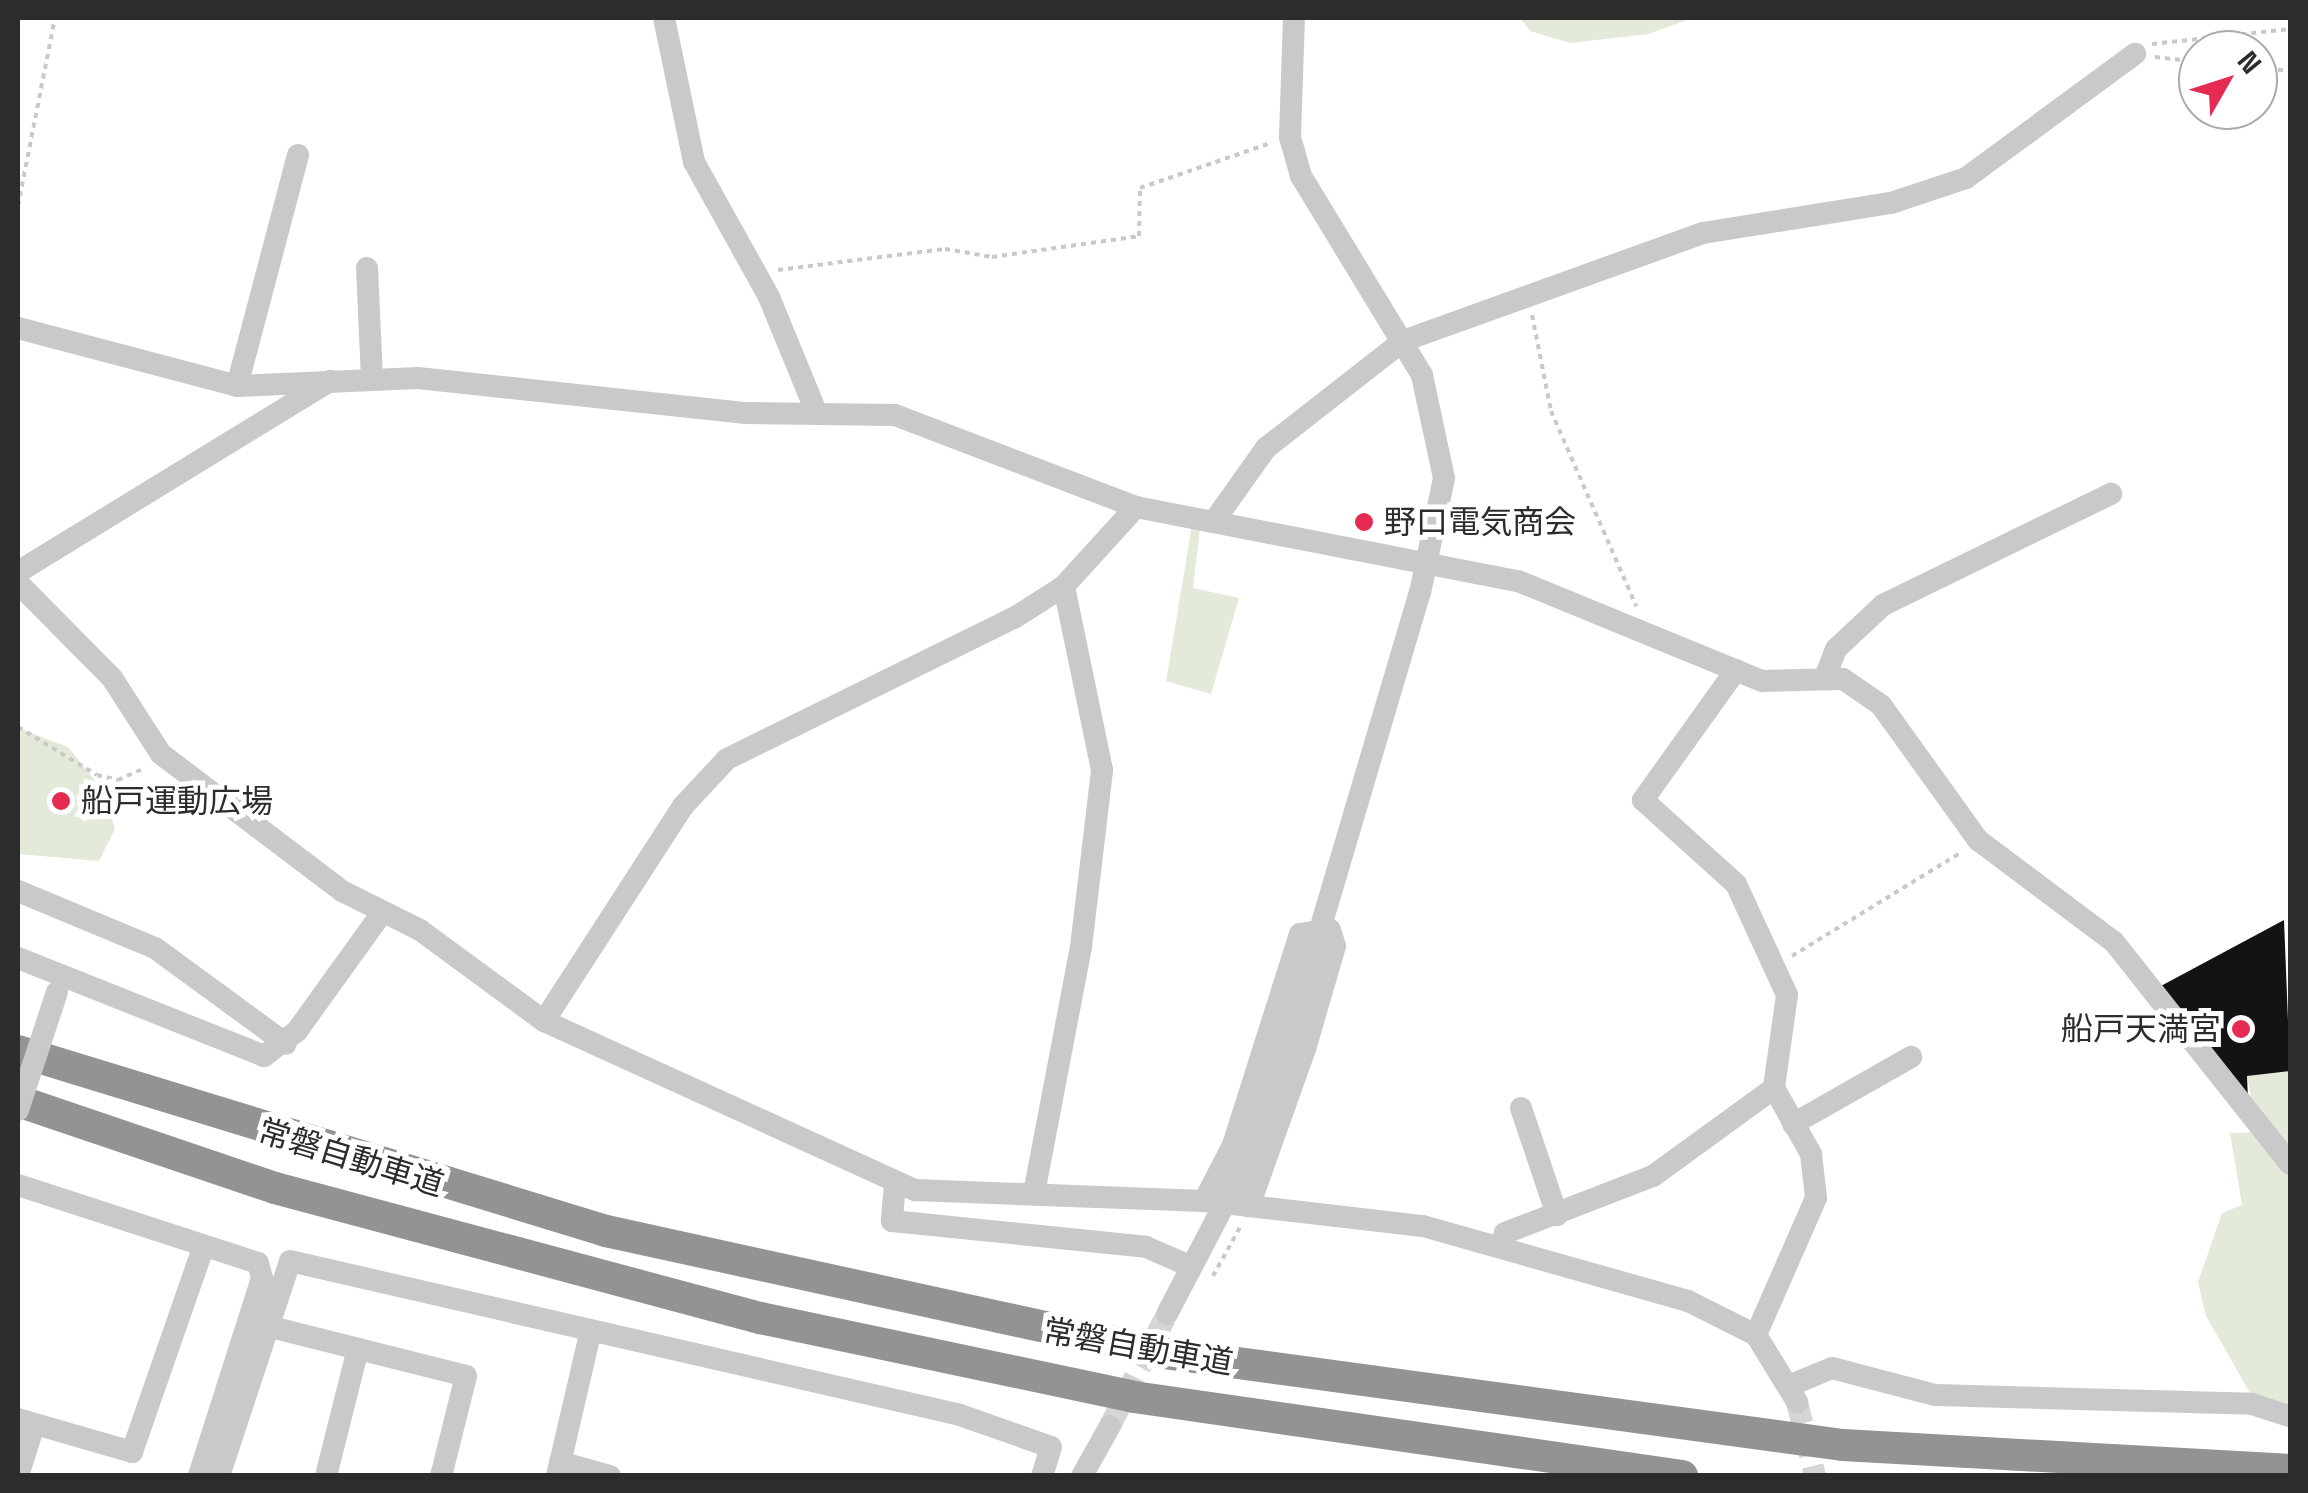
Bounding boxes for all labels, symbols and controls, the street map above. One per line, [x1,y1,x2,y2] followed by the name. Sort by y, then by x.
[2178,30,2278,130] north arrow
[2230,44,2270,81] text: N
[1384,503,1576,541] place label: 野口電気商会
[1353,511,1375,533] marker: 野口電気商会
[81,782,273,820] place label: 船戸運動広場
[50,790,72,812] marker: 船戸運動広場
[2061,1010,2221,1048] place label: 船戸天満宮
[2230,1018,2252,1040] marker: 船戸天満宮
[254,1112,448,1204] street label: 常磐自動車道
[1040,1311,1236,1383] street label: 常磐自動車道

